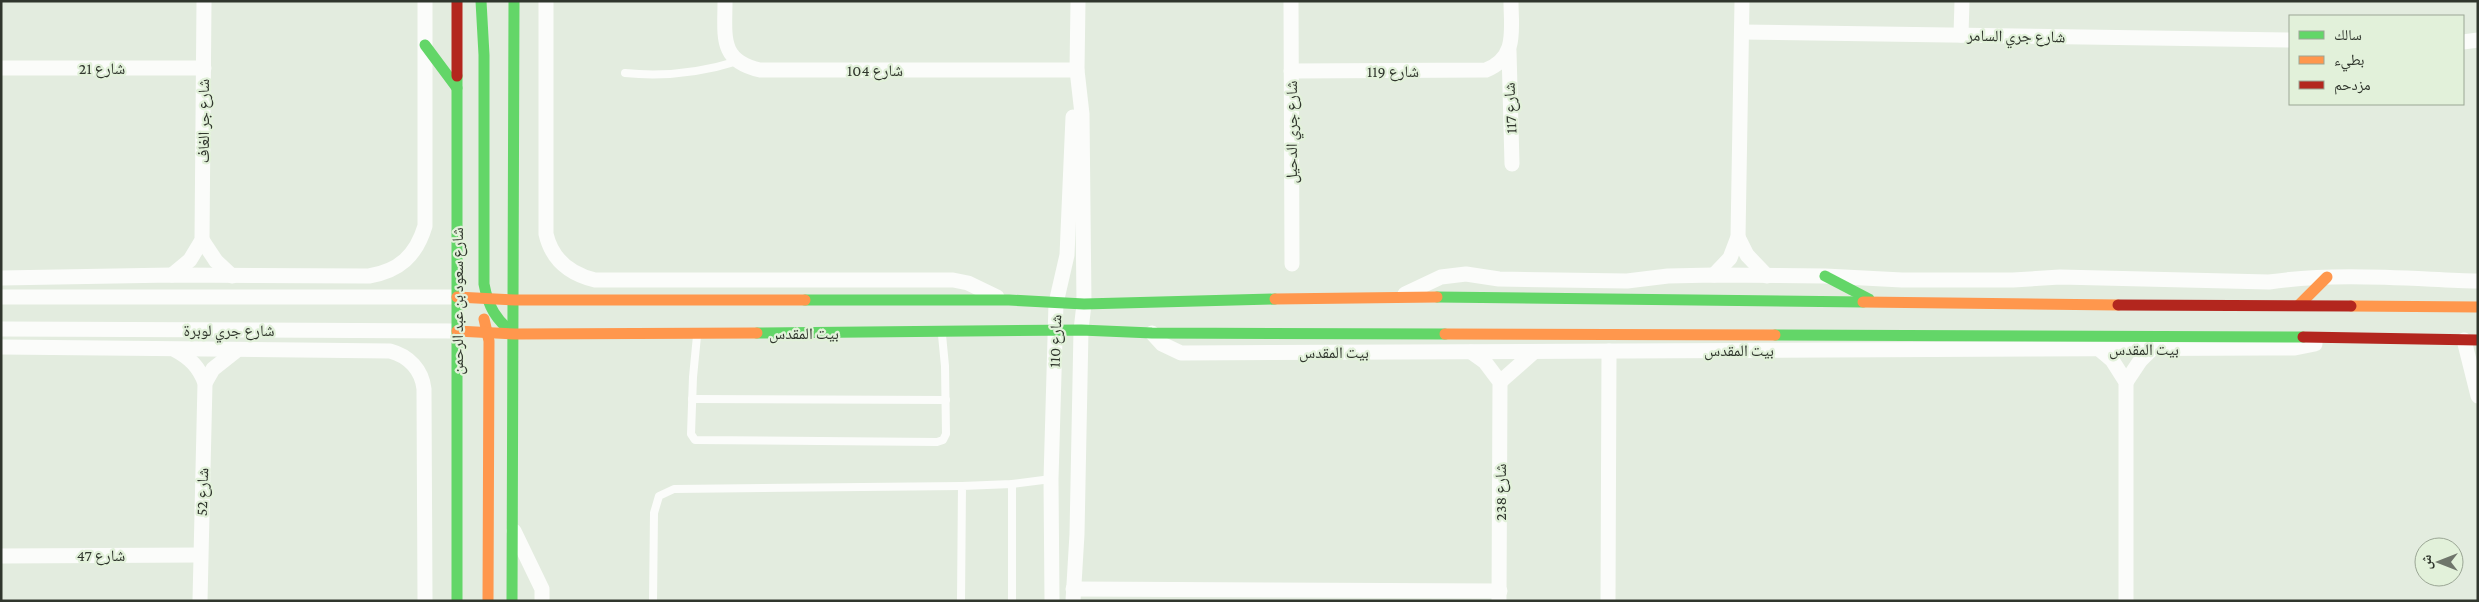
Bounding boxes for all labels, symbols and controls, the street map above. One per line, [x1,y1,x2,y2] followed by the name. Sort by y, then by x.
[2289,15,2464,105] legend
[1966,27,2065,49] street label: شارع جري السامر
[2334,27,2362,43] text: سالك
[2334,52,2364,72] text: بطيء
[79,60,125,79] street label: شارع 21
[847,62,903,81] street label: شارع 104
[1367,63,1419,82] street label: شارع 119
[2334,77,2371,95] text: مزدحم
[195,79,214,163] street label: شارع جر الغاف
[1283,80,1304,184] street label: شارع جري الدحيل
[1501,82,1521,134] street label: شارع 117
[449,227,468,375] street label: شارع سعود بن عبد الرحمن
[1046,314,1066,368] street label: شارع 110
[183,322,275,343] street label: شارع جري لوبرة
[769,325,839,344] street label: بيت المقدس
[2109,341,2179,360] street label: بيت المقدس
[1704,342,1774,361] street label: بيت المقدس
[1299,344,1369,363] street label: بيت المقدس
[1492,463,1511,521] street label: شارع 238
[193,468,213,516] street label: شارع 52
[2414,537,2464,587] north arrow
[77,547,125,566] street label: شارع 47
[2418,554,2435,569] text: ش

